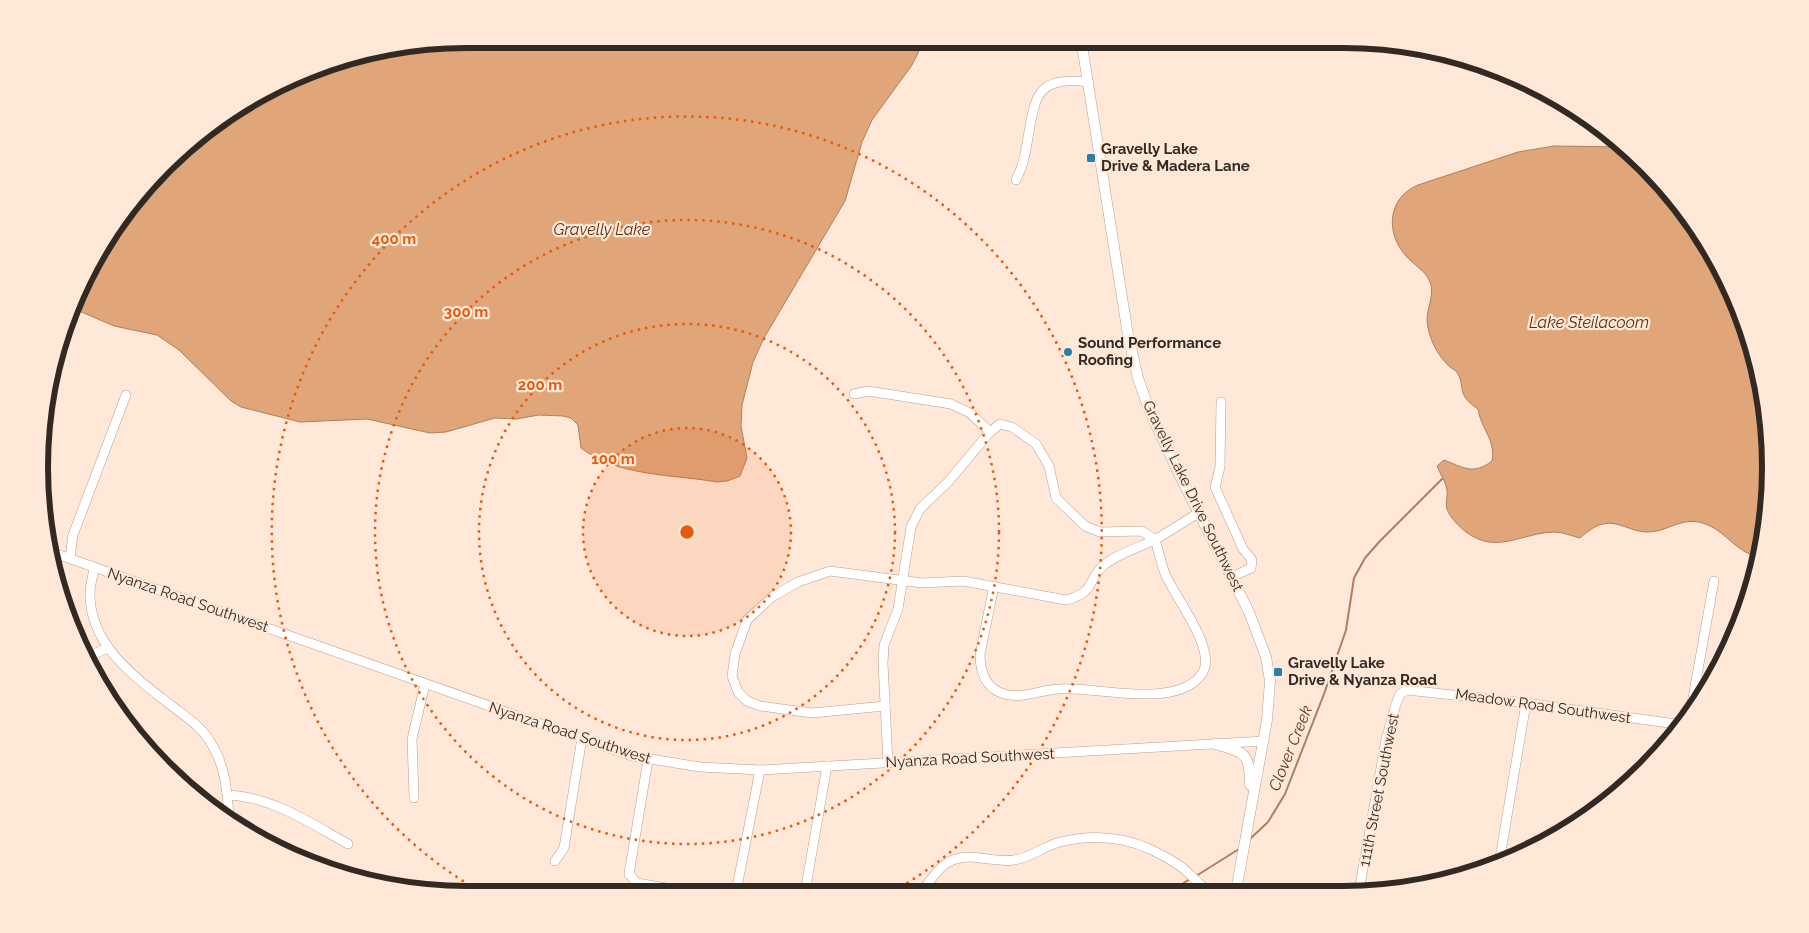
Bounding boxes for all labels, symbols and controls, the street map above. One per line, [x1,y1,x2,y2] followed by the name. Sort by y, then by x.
[1101,140,1250,175] place label: Gravelly Lake Drive & Madera Lane
[1085,152,1097,164] marker: Gravelly Lake Drive & Madera Lane
[554,220,651,239] water label: Gravelly Lake
[372,230,416,248] text: 400 m
[444,303,488,321] text: 300 m
[1529,313,1649,332] water label: Lake Steilacoom
[1078,334,1221,369] place label: Sound Performance Roofing
[1062,346,1074,358] marker: Sound Performance Roofing
[518,376,562,394] text: 200 m
[1139,398,1247,594] street label: Gravelly Lake Drive Southwest
[591,450,635,468] text: 100 m
[678,523,696,541] centre of rings
[105,564,271,636] street label: Nyanza Road Southwest
[1288,654,1437,689] place label: Gravelly Lake Drive & Nyanza Road
[1272,666,1284,678] marker: Gravelly Lake Drive & Nyanza Road
[1454,685,1632,727] street label: Meadow Road Southwest
[487,698,653,768] street label: Nyanza Road Southwest
[1265,702,1316,794] water label: Clover Creek
[1355,712,1403,868] street label: 111th Street Southwest
[885,745,1055,771] street label: Nyanza Road Southwest

